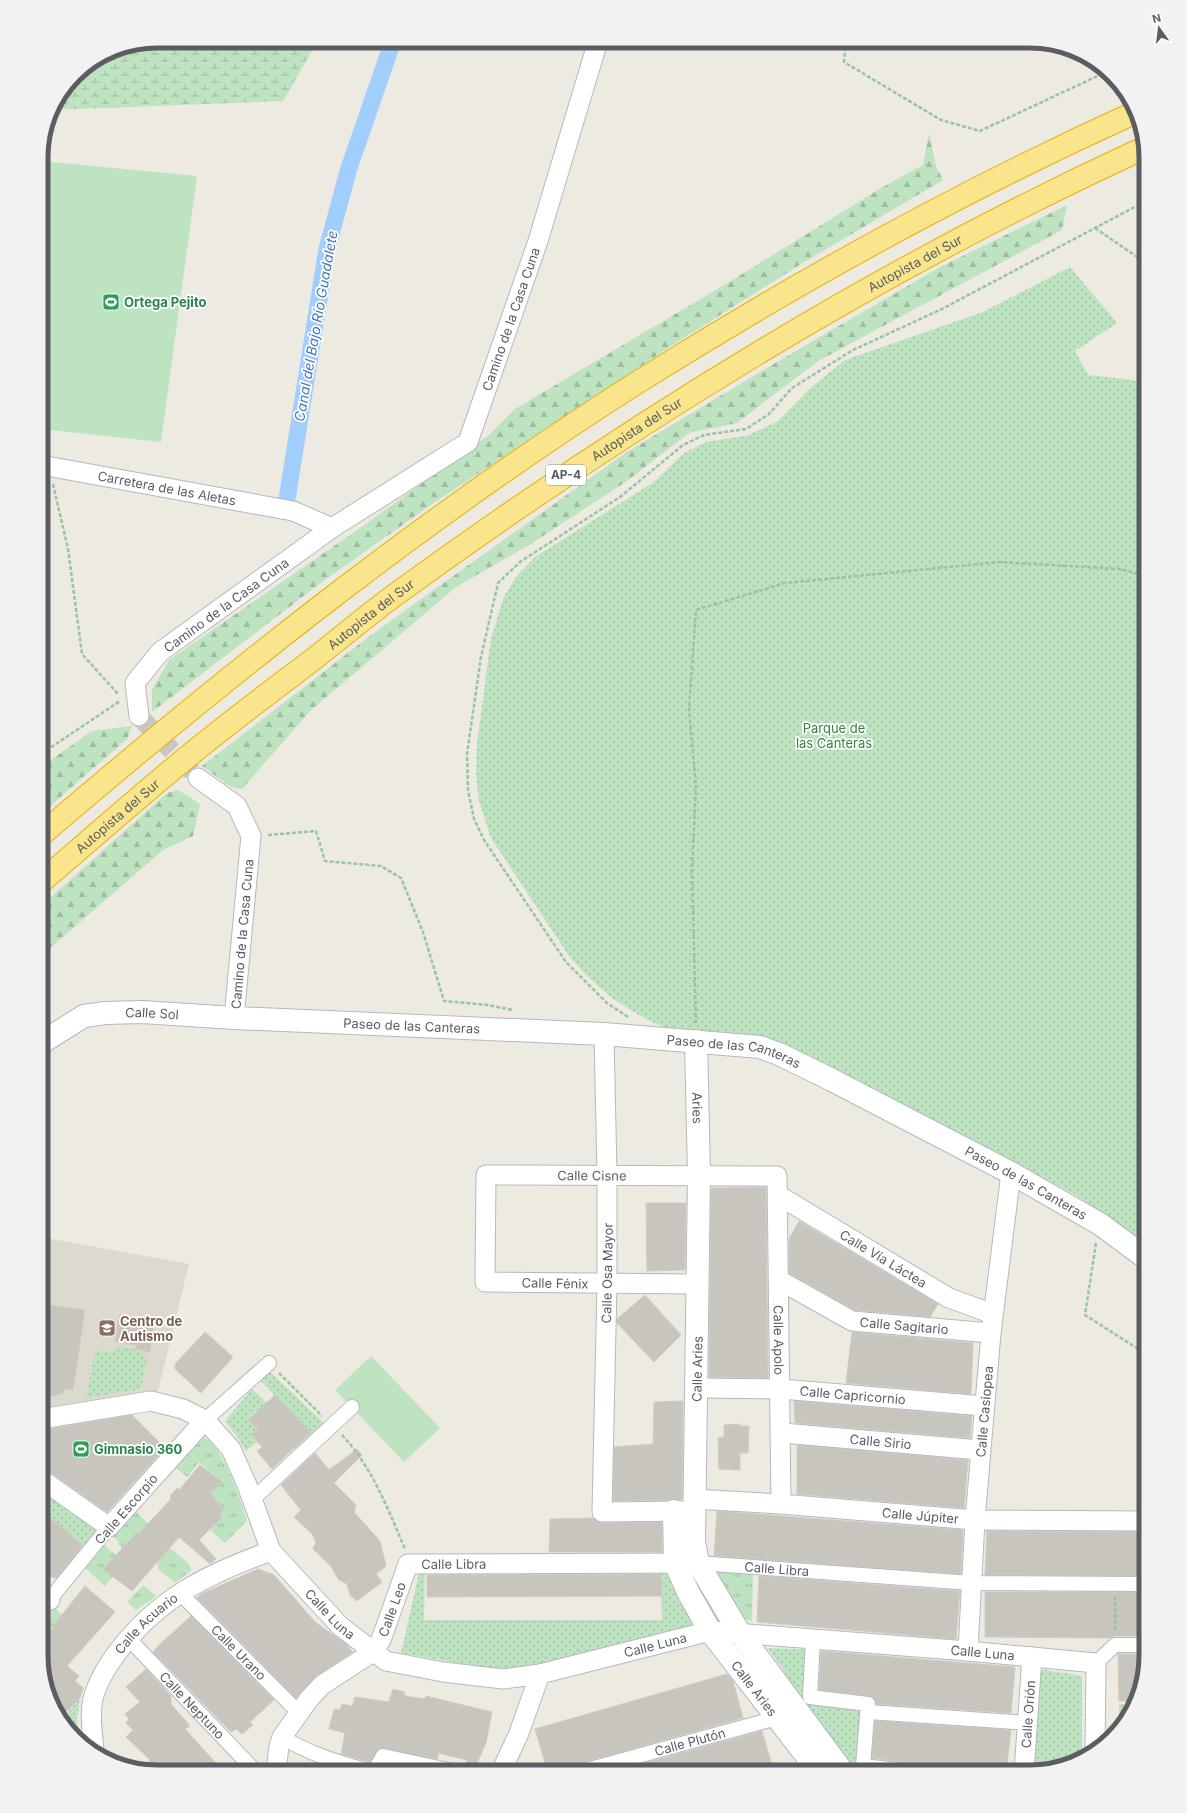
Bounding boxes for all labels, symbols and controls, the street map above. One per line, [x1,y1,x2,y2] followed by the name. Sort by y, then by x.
[1139,8,1179,48] north arrow
[1151,10,1162,26] text: N
[290,229,341,423] water label: Canal del Bajo Río Guadalete
[865,231,965,295] street label: Autopista del Sur
[478,245,543,393] street label: Camino de la Casa Cuna
[101,292,121,312] sports icon: Ortega Pejito
[124,294,207,310] place label: Ortega Pejito
[588,394,685,464] street label: Autopista del Sur
[546,465,586,485] road number: AP-4
[96,468,237,508] street label: Carretera de las Aletas
[160,554,292,656] street label: Camino de la Casa Cuna
[324,576,417,653] street label: Autopista del Sur
[796,720,872,751] park label: Parque de las Canteras
[72,776,163,857] street label: Autopista del Sur
[227,858,257,1010] street label: Camino de la Casa Cuna
[125,1004,179,1022] street label: Calle Sol
[343,1015,481,1037] street label: Paseo de las Canteras
[666,1031,803,1071] street label: Paseo de las Canteras
[689,1092,706,1124] street label: Aries
[962,1143,1090,1223] street label: Paseo de las Canteras
[557,1167,627,1183] street label: Calle Cisne
[598,1222,616,1323] street label: Calle Osa Mayor
[837,1226,930,1291] street label: Calle Vía Láctea
[521,1274,589,1292] street label: Calle Fénix
[771,1305,787,1375] street label: Calle Apolo
[120,1313,182,1344] place label: Centro de Autismo
[859,1314,949,1337] street label: Calle Sagitario
[97,1318,117,1338] school or university icon: Centro de Autismo
[688,1336,706,1402] street label: Calle Aries
[972,1365,996,1458] street label: Calle Casiopea
[799,1383,907,1407] street label: Calle Capricornio
[849,1431,912,1452] street label: Calle Sirio
[71,1439,91,1459] sports icon: Gimnasio 360
[94,1441,182,1457] place label: Gimnasio 360
[91,1470,161,1548] street label: Calle Escorpio
[881,1504,960,1527] street label: Calle Júpiter
[421,1556,486,1572] street label: Calle Libra
[744,1558,810,1579] street label: Calle Libra
[375,1580,409,1639] street label: Calle Leo
[302,1585,358,1642] street label: Calle Luna
[111,1589,181,1657] street label: Calle Acuario
[208,1621,270,1684] street label: Calle Urano
[622,1629,688,1661] street label: Calle Luna
[950,1642,1015,1663] street label: Calle Luna
[728,1657,781,1719] street label: Calle Aries
[156,1668,228,1742] street label: Calle Neptuno
[1018,1680,1038,1749] street label: Calle Orión
[653,1724,727,1759] street label: Calle Plutón

